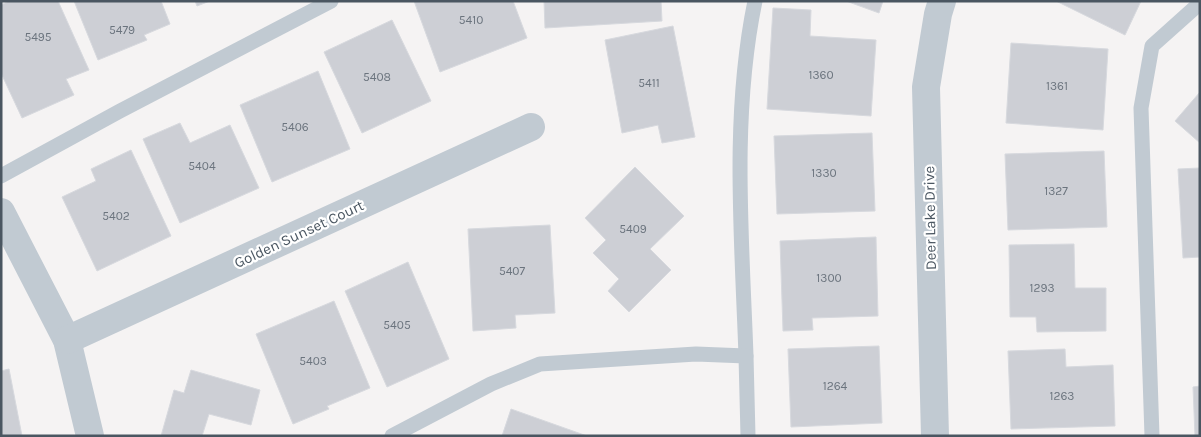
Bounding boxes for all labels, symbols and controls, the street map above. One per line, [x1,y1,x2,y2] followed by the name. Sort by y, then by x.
[459,13,483,27] house number: 5410
[109,23,135,37] house number: 5479
[24,30,52,44] house number: 5495
[808,68,834,82] house number: 1360
[363,70,391,84] house number: 5408
[638,76,660,90] house number: 5411
[1046,79,1068,93] house number: 1361
[281,120,309,134] house number: 5406
[188,159,216,173] house number: 5404
[811,166,837,180] house number: 1330
[920,166,940,270] street label: Deer Lake Drive
[1044,184,1068,198] house number: 1327
[231,196,367,272] street label: Golden Sunset Court
[102,209,130,223] house number: 5402
[619,222,647,236] house number: 5409
[499,264,525,278] house number: 5407
[816,271,842,285] house number: 1300
[1030,281,1054,295] house number: 1293
[383,318,411,332] house number: 5405
[299,354,327,368] house number: 5403
[823,379,848,393] house number: 1264
[1050,389,1074,403] house number: 1263

